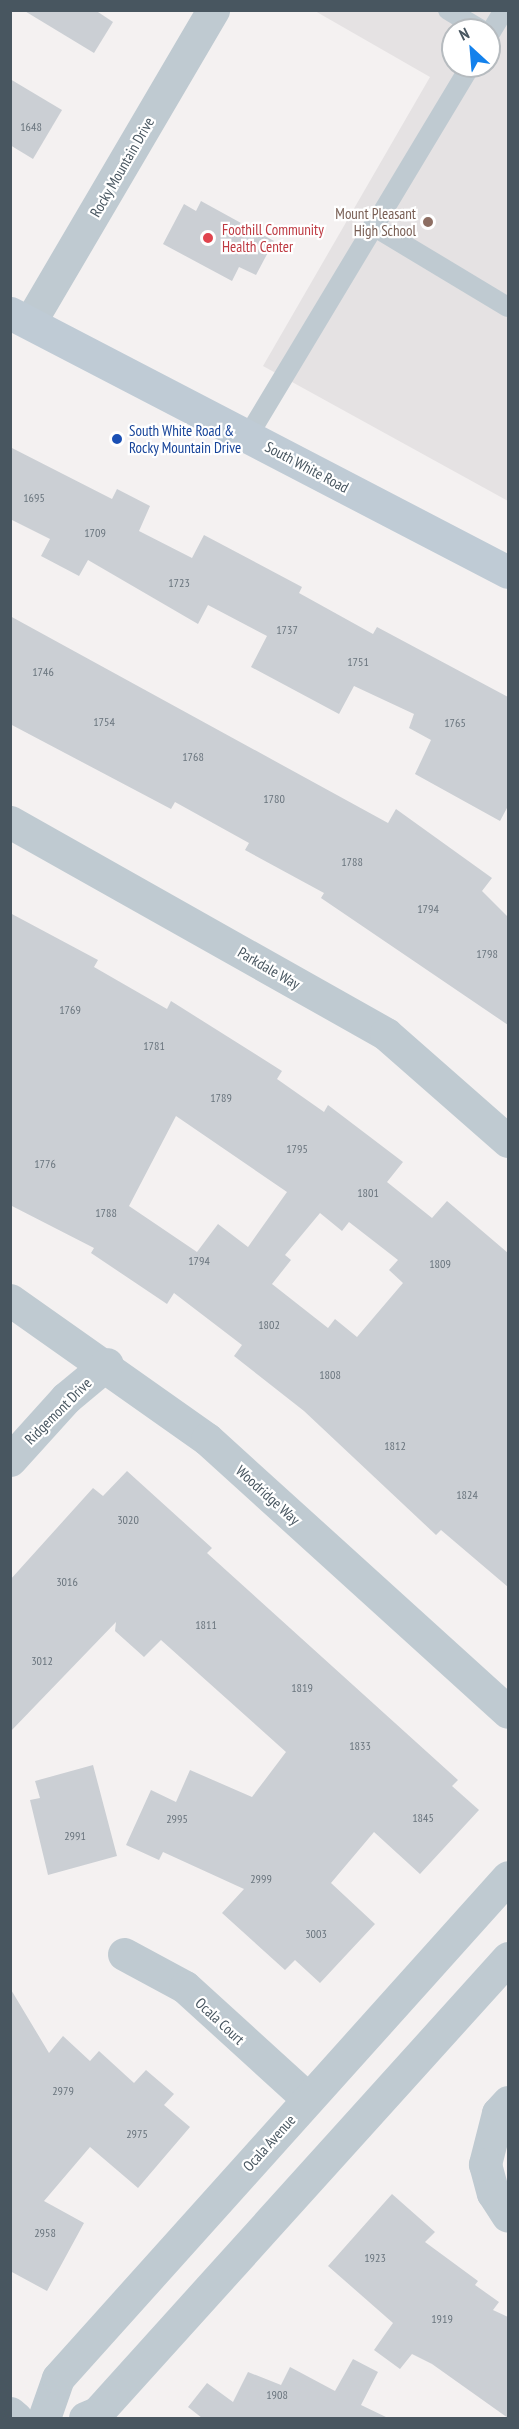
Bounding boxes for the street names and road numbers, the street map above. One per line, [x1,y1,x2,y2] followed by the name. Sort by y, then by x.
[86,114,158,220] street label: Rocky Mountain Drive
[262,437,352,497] street label: South White Road
[235,943,303,993] street label: Parkdale Way
[21,1374,95,1448] street label: Ridgemont Drive
[232,1462,304,1528] street label: Woodridge Way
[192,1994,248,2048] street label: Ocala Court
[239,2111,299,2175] street label: Ocala Avenue

